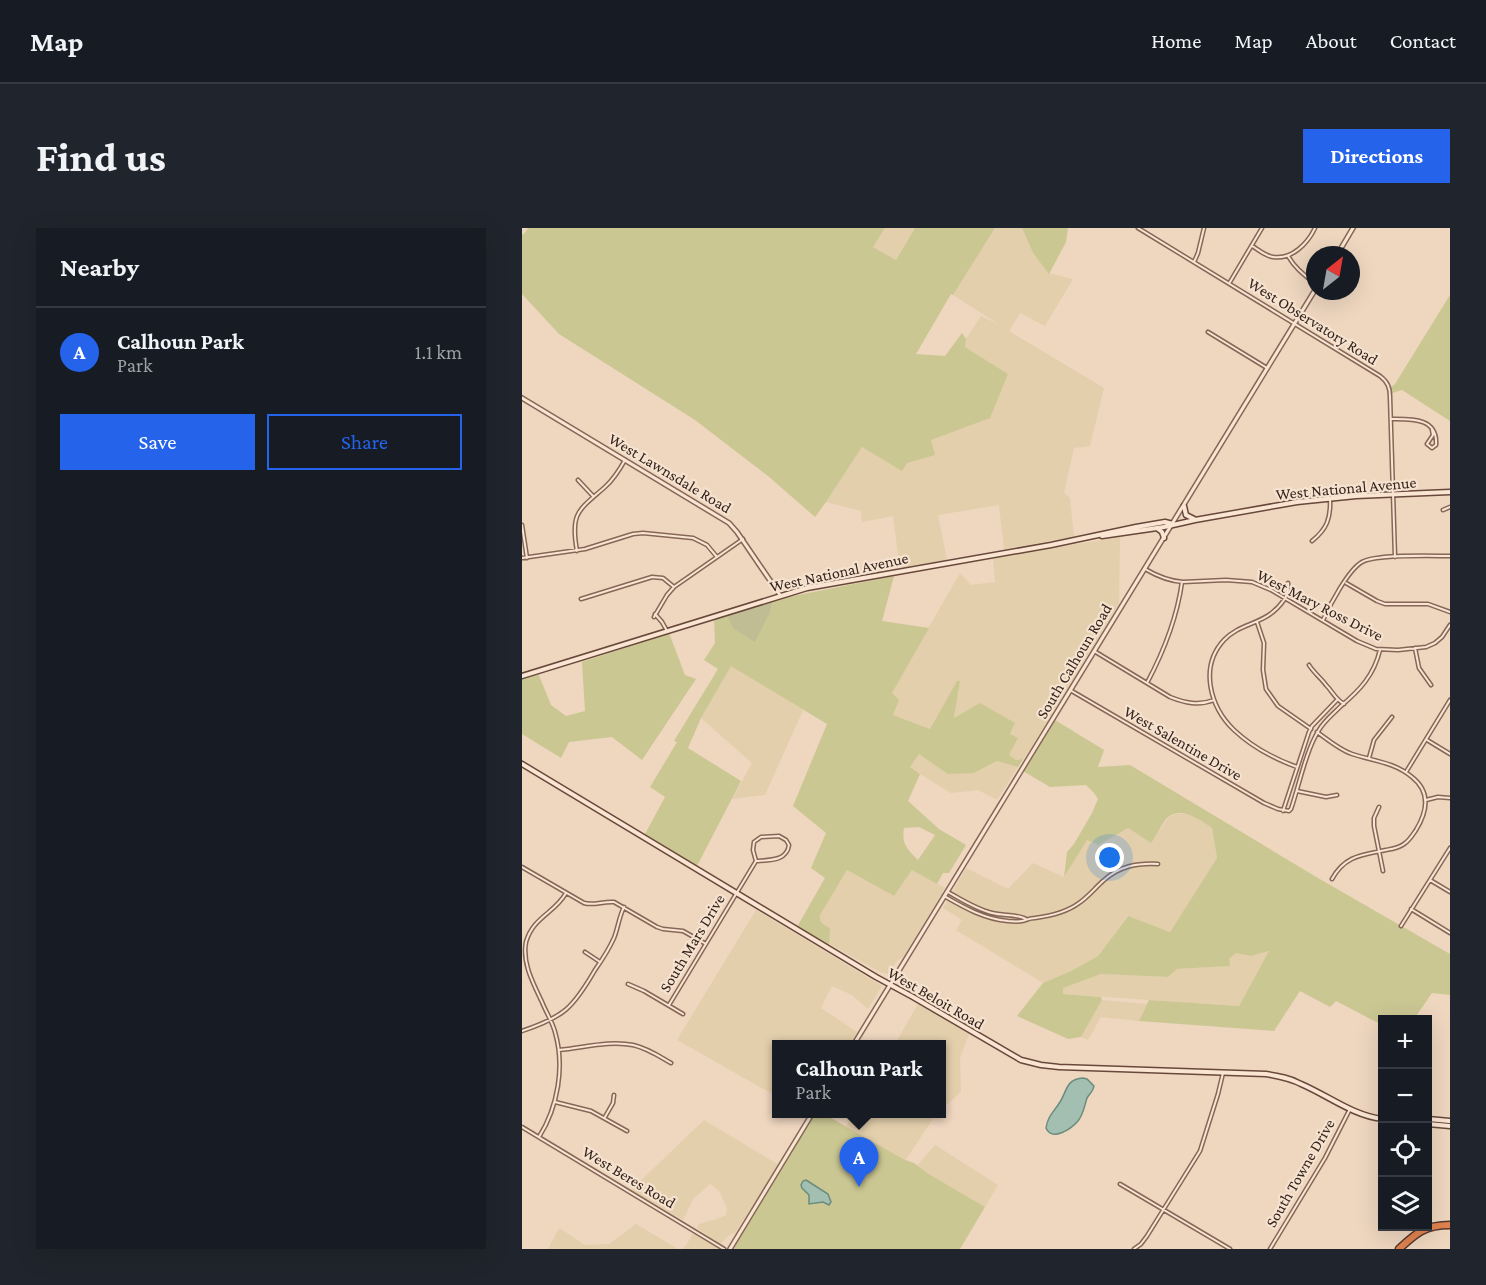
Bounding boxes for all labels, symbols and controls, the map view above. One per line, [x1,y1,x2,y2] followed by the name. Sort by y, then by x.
[30,26,83,57] text: Map
[1151,29,1201,53] text: Home
[1234,29,1273,53] text: Map
[1306,29,1357,53] text: About
[1390,29,1456,53] text: Contact
[1303,129,1450,183] button: Directions
[36,133,166,180] text: Find us
[1306,246,1360,300] north arrow
[60,253,139,282] text: Nearby
[1244,274,1382,369] street label: West Observatory Road
[117,329,244,354] text: Calhoun Park
[74,341,85,363] text: A
[415,341,462,363] text: 1.1 km
[117,354,153,376] text: Park
[60,414,255,470] button: Save
[267,414,462,470] button: Share
[606,430,735,517] street label: West Lawnsdale Road
[1275,473,1417,503] street label: West National Avenue
[768,549,910,595] street label: West National Avenue
[1254,566,1386,645] street label: West Mary Ross Drive
[1033,600,1115,721] street label: South Calhoun Road
[1121,702,1245,784] street label: West Salentine Drive
[1095,843,1124,872] your location
[656,891,728,995] street label: South Mars Drive
[885,964,988,1033] street label: West Beloit Road
[1378,1015,1432,1231] map controls
[1378,1015,1432,1069] button: +
[772,1040,946,1118] popup
[796,1056,922,1081] text: Calhoun Park
[1378,1069,1432,1123] button: −
[796,1081,831,1103] text: Park
[1262,1116,1338,1230] street label: South Towne Drive
[1378,1123,1432,1177] button: locate
[840,1138,878,1187] pin: A
[579,1143,679,1212] street label: West Beres Road
[1378,1177,1432,1231] button: layers

